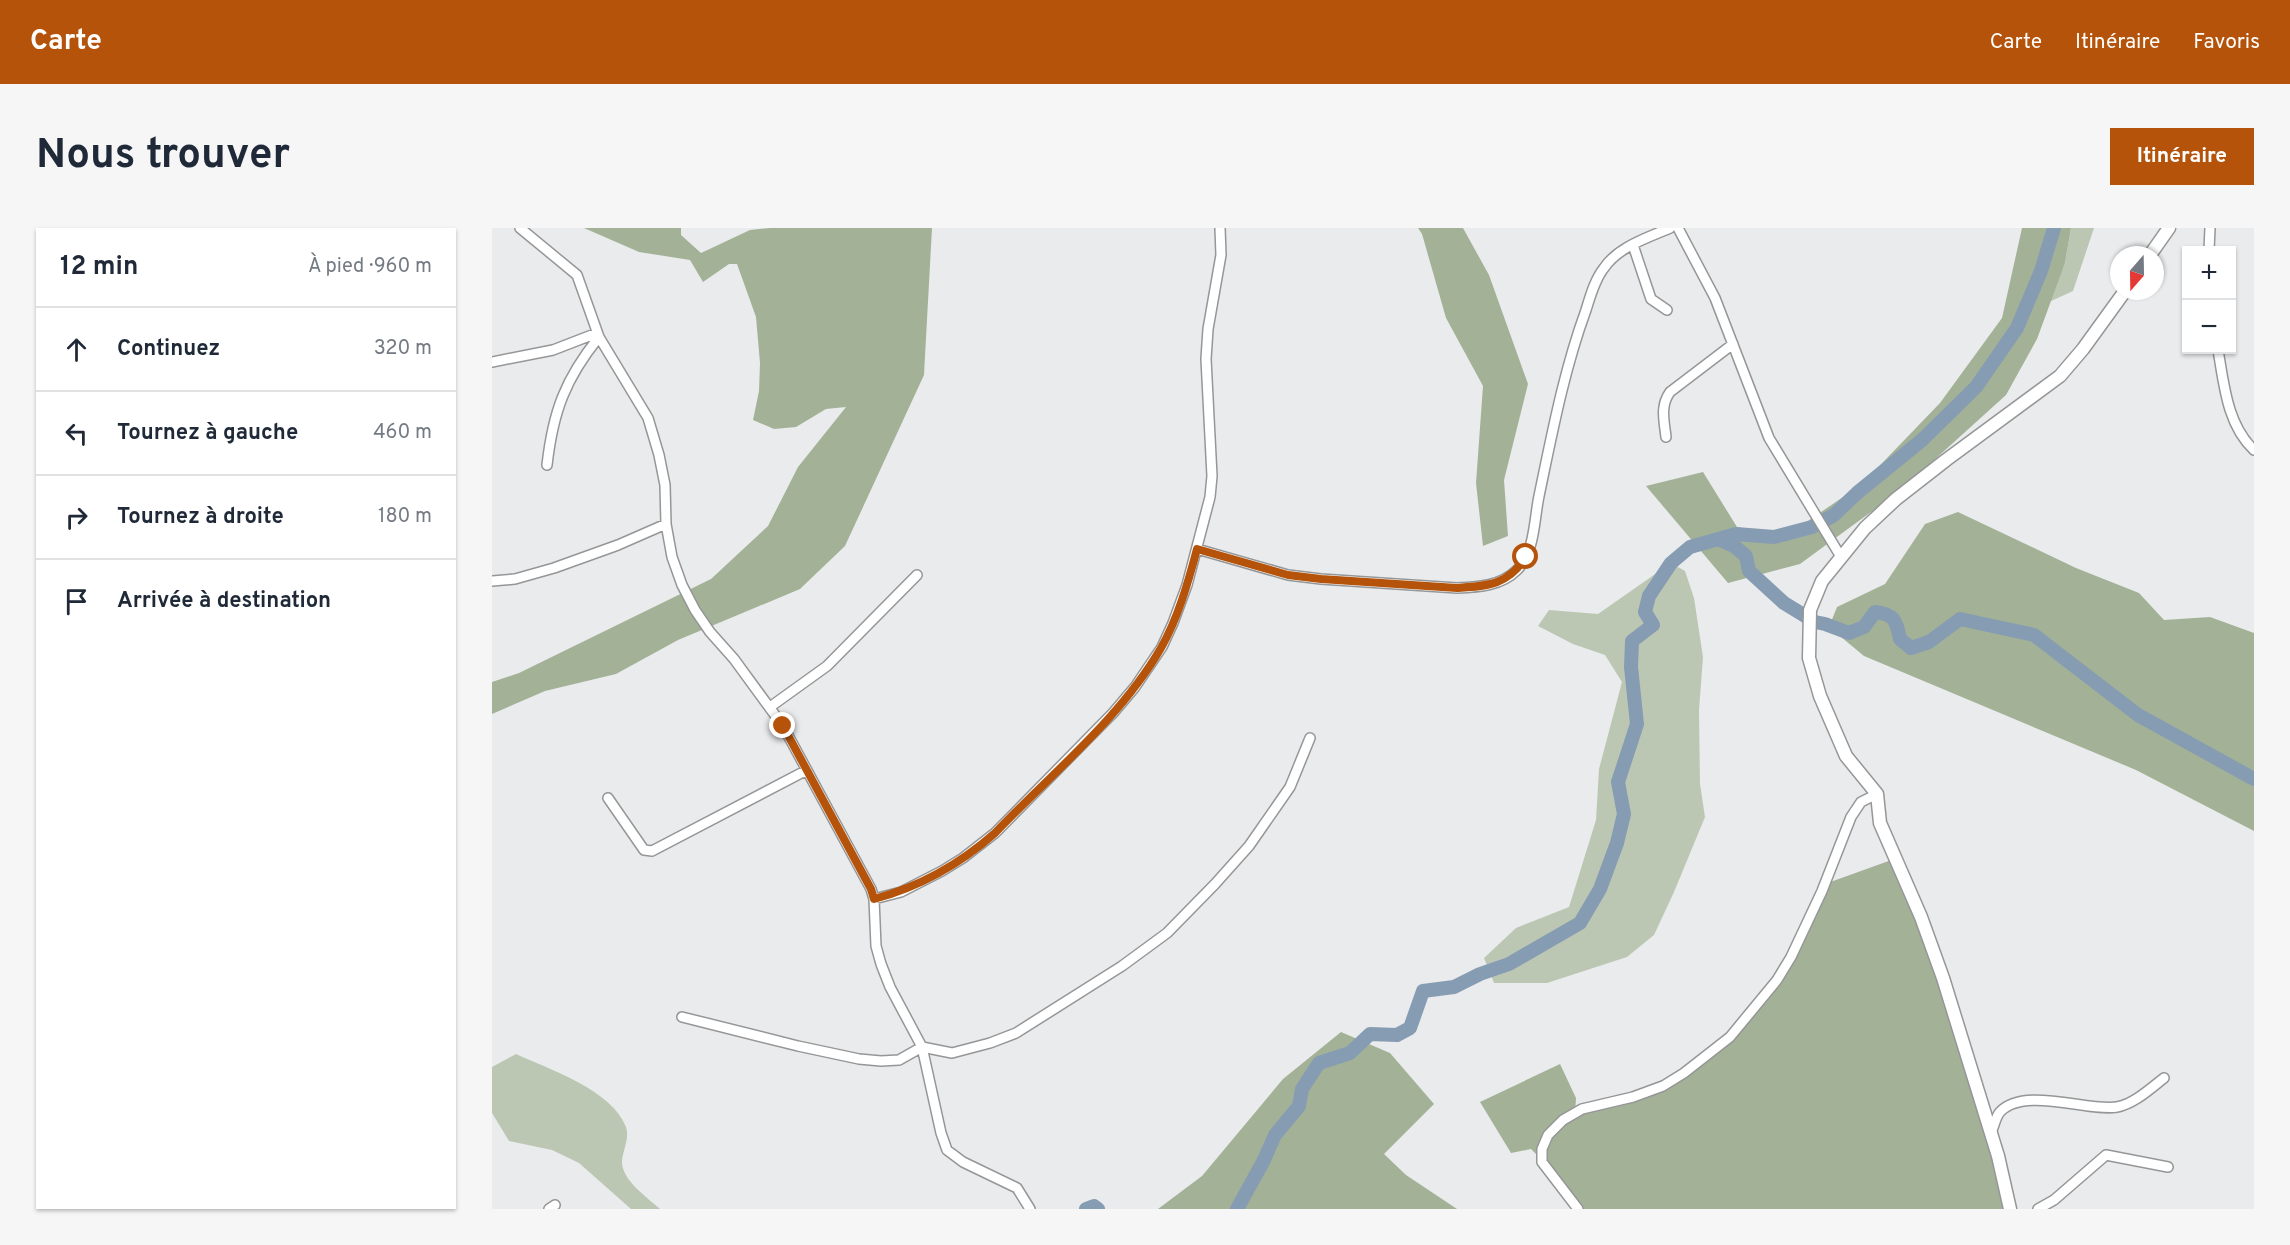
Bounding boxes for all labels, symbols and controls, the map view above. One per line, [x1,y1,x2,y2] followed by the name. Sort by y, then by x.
[30,24,102,60] text: Carte
[1990,29,2042,56] text: Carte
[2075,29,2160,56] text: Itinéraire
[2193,29,2260,56] text: Favoris
[2110,128,2254,185] button: Itinéraire
[36,130,290,183] text: Nous trouver
[2110,246,2164,300] north arrow
[2182,246,2236,354] map controls
[2182,246,2236,300] button: +
[60,251,138,284] text: 12 min
[308,254,432,280] text: À pied · 960 m
[2182,300,2236,354] button: −
[60,333,93,366] icon: ahead
[117,336,220,363] text: Continuez
[374,336,432,362] text: 320 m
[60,417,93,450] icon: left
[117,420,298,447] text: Tournez à gauche
[373,420,432,446] text: 460 m
[60,501,93,534] icon: right
[117,504,284,531] text: Tournez à droite
[378,504,432,530] text: 180 m
[1512,543,1538,569] route start
[60,585,93,618] icon: arrive
[117,588,331,615] text: Arrivée à destination
[769,712,795,738] route end

